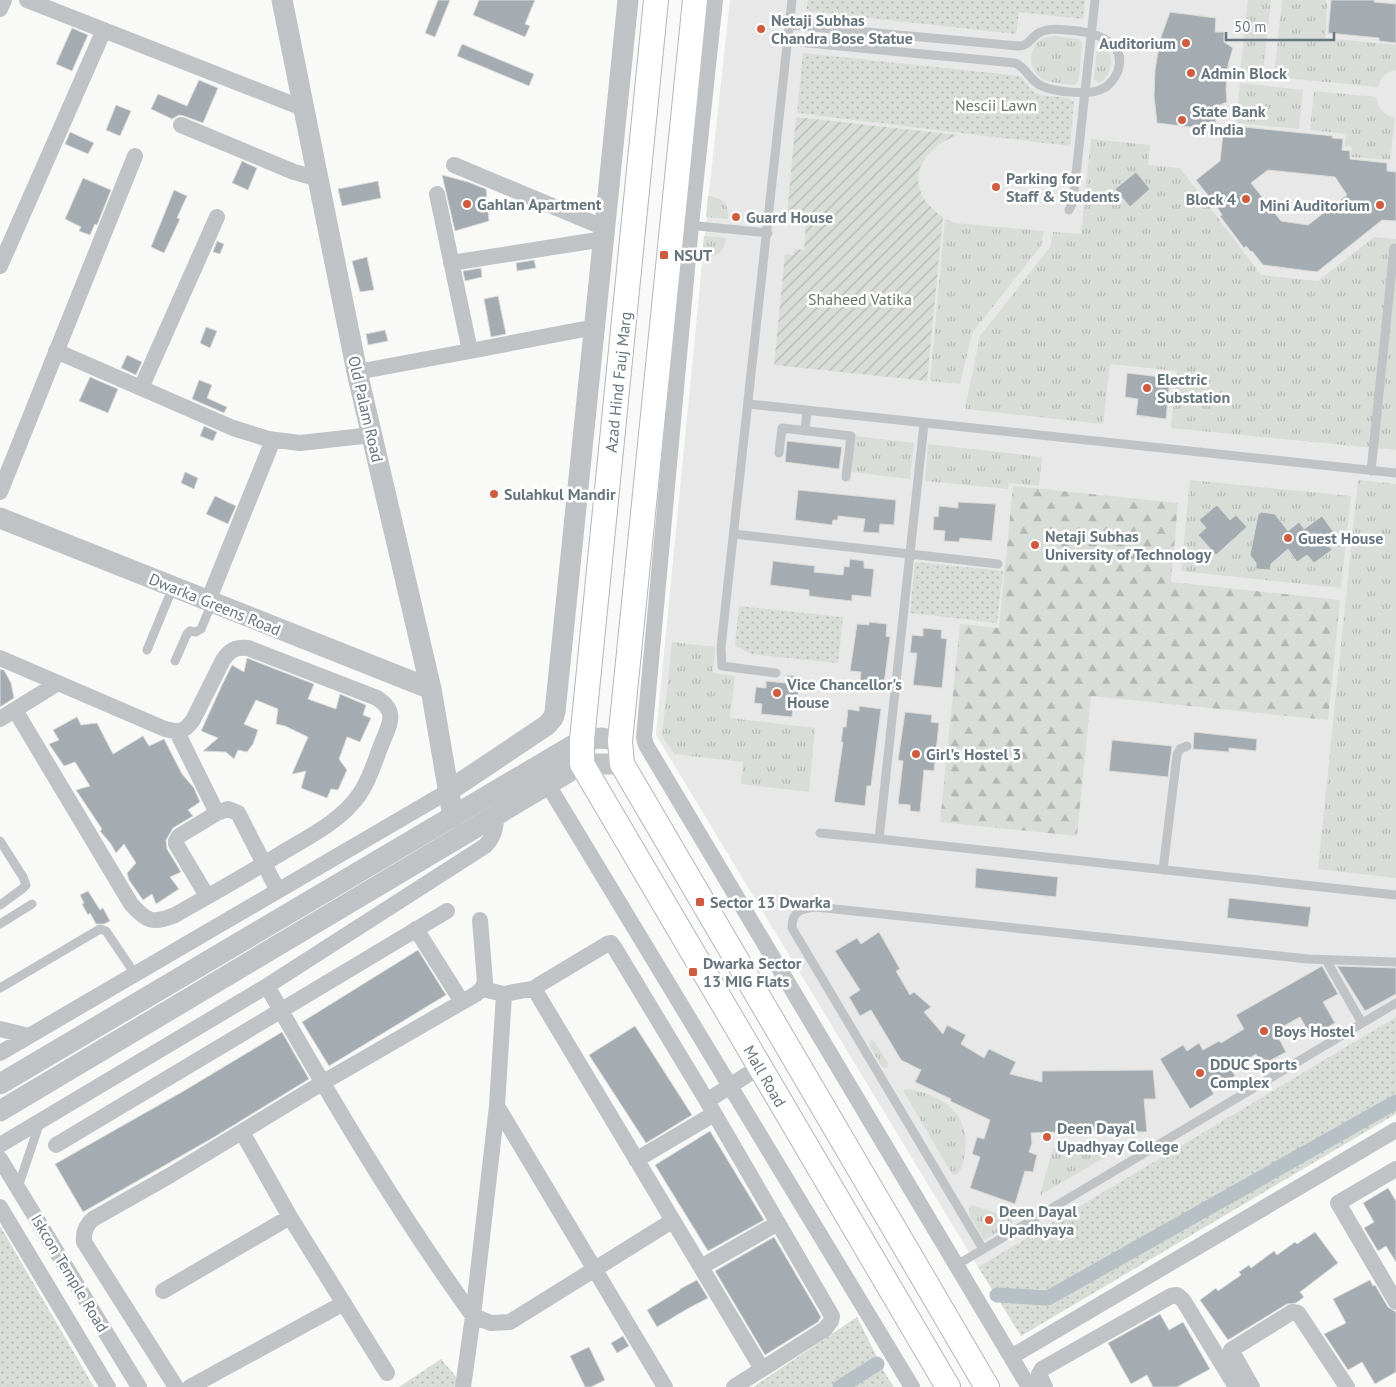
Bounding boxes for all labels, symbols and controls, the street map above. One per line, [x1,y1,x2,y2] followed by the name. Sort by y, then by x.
[771,10,913,48] place label: Netaji Subhas Chandra Bose Statue
[1226,10,1334,42] scale bar
[1234,17,1267,36] text: 50 m
[755,23,767,35] marker: Netaji Subhas Chandra Bose Statue
[1099,33,1176,53] place label: Auditorium
[1180,37,1192,49] marker: Auditorium
[1201,63,1287,83] place label: Admin Block
[1185,67,1197,79] marker: Admin Block
[955,95,1037,115] park label: Nescii Lawn
[1192,101,1266,139] place label: State Bank of India
[1176,114,1188,126] marker: State Bank of India
[1006,168,1120,206] place label: Parking for Staff & Students
[990,181,1002,193] marker: Parking for Staff & Students
[1186,189,1236,209] place label: Block 4
[1240,193,1252,205] marker: Block 4
[477,194,602,214] place label: Gahlan Apartment
[1260,195,1370,215] place label: Mini Auditorium
[461,198,473,210] marker: Gahlan Apartment
[1374,199,1386,211] marker: Mini Auditorium
[746,207,833,227] place label: Guard House
[730,211,742,223] marker: Guard House
[674,245,712,265] place label: NSUT
[658,249,670,261] marker: NSUT
[808,289,912,309] park label: Shaheed Vatika
[601,311,635,453] street label: Azad Hind Fauj Marg
[344,354,388,464] street label: Old Palam Road
[1157,369,1230,407] place label: Electric Substation
[1141,382,1153,394] marker: Electric Substation
[504,484,616,504] place label: Sulahkul Mandir
[488,488,500,500] marker: Sulahkul Mandir
[1045,526,1212,564] place label: Netaji Subhas University of Technology
[1298,528,1383,548] place label: Guest House
[1282,532,1294,544] marker: Guest House
[1029,539,1041,551] marker: Netaji Subhas University of Technology
[146,568,284,640] street label: Dwarka Greens Road
[786,674,902,712] place label: Vice Chancellor's House
[771,687,783,699] marker: Vice Chancellor's House
[926,744,1021,764] place label: Girl's Hostel 3
[910,748,922,760] marker: Girl's Hostel 3
[710,892,831,912] place label: Sector 13 Dwarka
[694,896,706,908] marker: Sector 13 Dwarka
[703,953,802,991] place label: Dwarka Sector 13 MIG Flats
[687,966,699,978] marker: Dwarka Sector 13 MIG Flats
[1274,1021,1355,1041] place label: Boys Hostel
[1258,1025,1270,1037] marker: Boys Hostel
[739,1042,791,1110] street label: Mall Road
[1210,1054,1297,1092] place label: DDUC Sports Complex
[1194,1067,1206,1079] marker: DDUC Sports Complex
[1057,1118,1179,1156] place label: Deen Dayal Upadhyay College
[1041,1131,1053,1143] marker: Deen Dayal Upadhyay College
[999,1201,1077,1239] place label: Deen Dayal Upadhyaya
[27,1210,113,1336] street label: Iskcon Temple Road
[983,1214,995,1226] marker: Deen Dayal Upadhyaya

